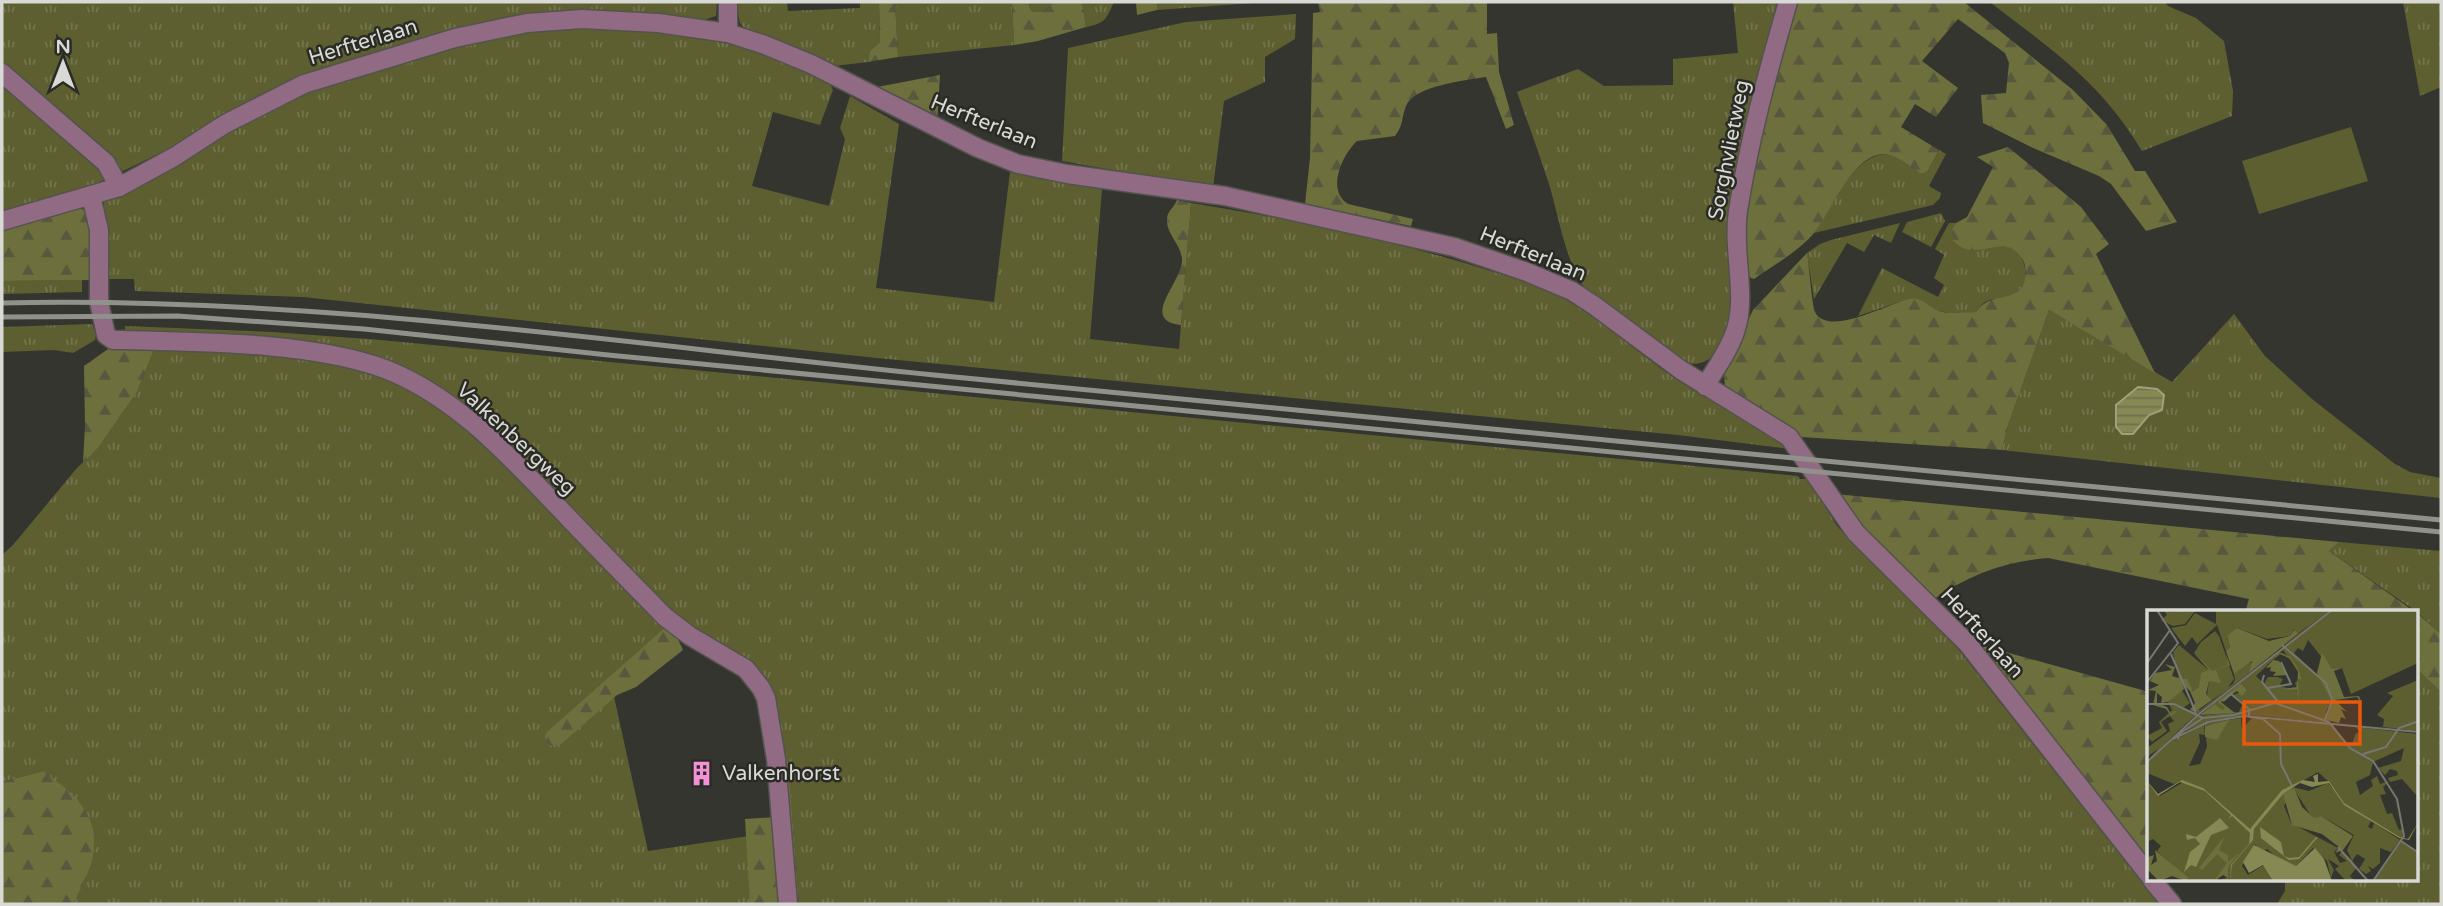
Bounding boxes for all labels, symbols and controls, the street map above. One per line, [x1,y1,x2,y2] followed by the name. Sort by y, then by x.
[305,14,421,70] street label: Herfterlaan
[28,28,98,98] north arrow
[55,36,71,58] text: N
[1703,78,1755,222] street label: Sorghvlietweg
[927,89,1041,155] street label: Herfterlaan
[1476,221,1590,287] street label: Herfterlaan
[451,377,581,501] street label: Valkenbergweg
[1935,583,2029,683] street label: Herfterlaan
[2147,610,2418,881] inset map
[688,759,716,787] building icon: Valkenhorst
[722,761,840,786] place label: Valkenhorst

